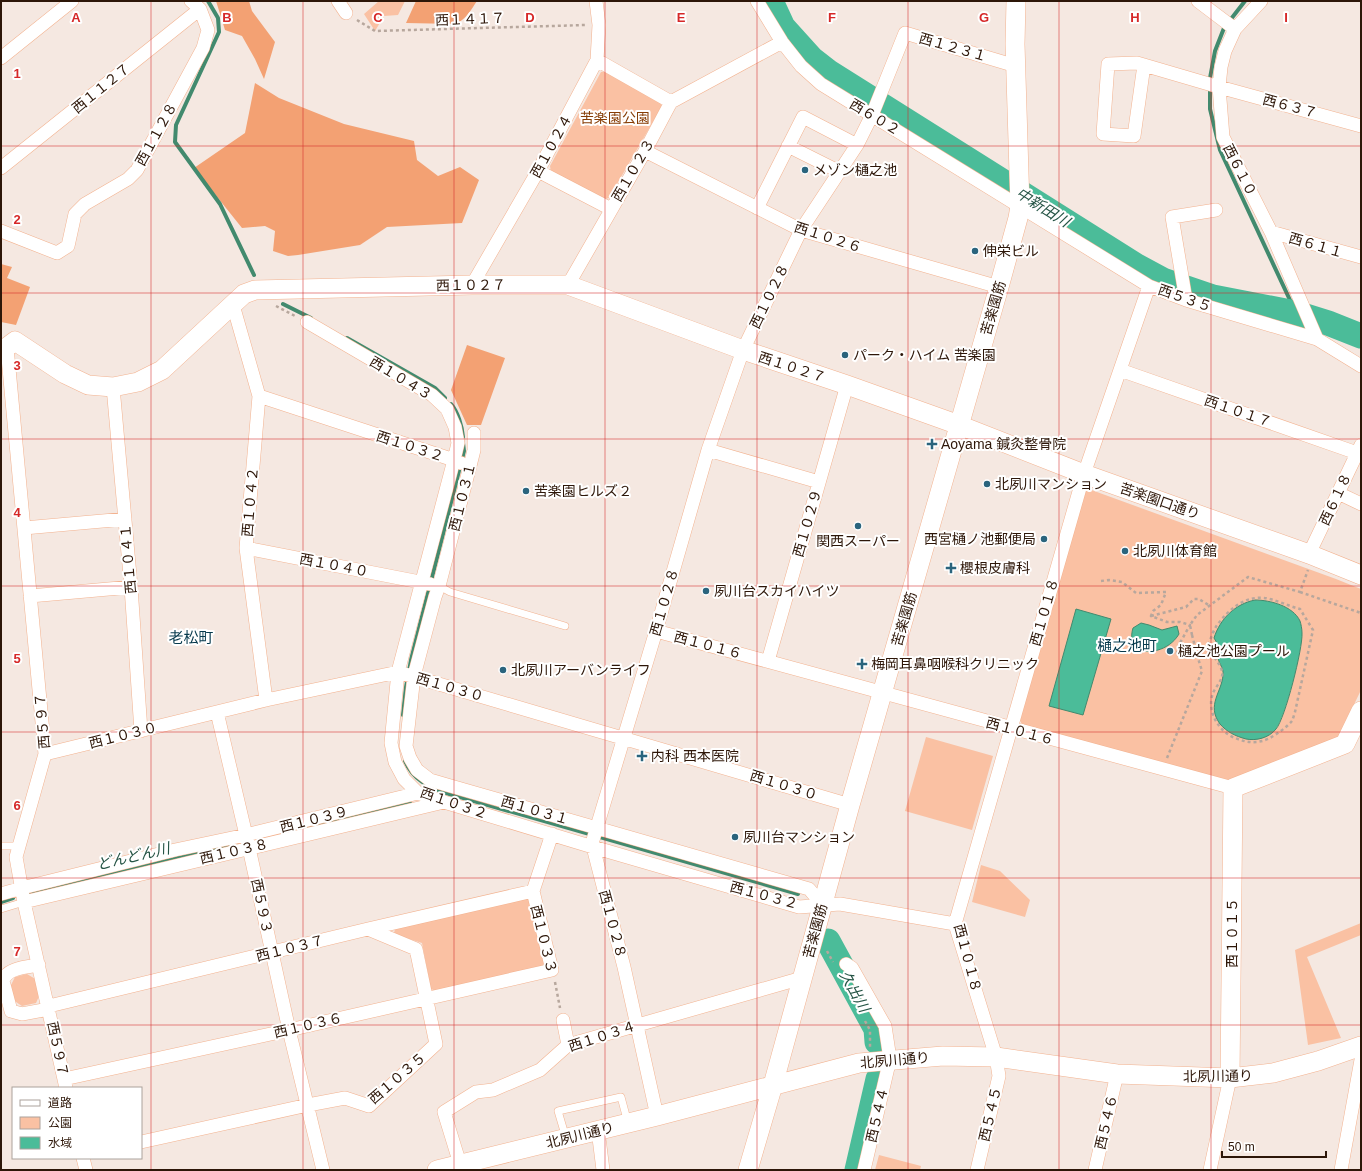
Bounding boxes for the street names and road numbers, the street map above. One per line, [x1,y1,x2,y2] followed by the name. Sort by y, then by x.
[435,10,505,28] street label: 西１４１７
[917,30,989,64] street label: 西１２３１
[69,60,133,116] street label: 西１１２７
[1261,91,1319,121] street label: 西６３７
[847,96,903,138] street label: 西６０２
[132,100,180,168] street label: 西１１２８
[527,112,575,180] street label: 西１０２４
[609,136,657,204] street label: 西１０２３
[1220,141,1260,199] street label: 西６１０
[792,219,864,255] street label: 西１０２６
[1287,230,1345,260] street label: 西６１１
[746,261,792,331] street label: 西１０２８
[436,276,506,294] street label: 西１０２７
[978,279,1008,337] street label: 苦楽園筋
[1156,281,1214,315] street label: 西５３５
[756,349,828,385] street label: 西１０２７
[367,353,435,403] street label: 西１０４３
[1202,392,1274,430] street label: 西１０１７
[374,428,446,464] street label: 西１０３２
[446,461,478,533] street label: 西１０３１
[239,466,261,538] street label: 西１０４２
[1316,470,1354,528] street label: 西６１８
[1118,480,1202,522] street label: 苦楽園口通り
[790,487,824,559] street label: 西１０２９
[117,523,139,595] street label: 西１０４１
[298,550,370,580] street label: 西１０４０
[647,566,681,638] street label: 西１０２８
[1027,576,1061,648] street label: 西１０１８
[889,590,919,648] street label: 苦楽園筋
[672,628,744,662] street label: 西１０１６
[414,670,486,704] street label: 西１０３０
[32,692,52,750] street label: 西５９７
[984,714,1056,748] street label: 西１０１６
[87,719,159,751] street label: 西１０３０
[748,767,820,803] street label: 西１０３０
[418,784,490,822] street label: 西１０３２
[499,793,571,827] street label: 西１０３１
[278,803,350,835] street label: 西１０３９
[198,835,270,867] street label: 西１０３８
[248,877,276,935] street label: 西５９３
[728,878,800,912] street label: 西１０３２
[596,888,630,960] street label: 西１０２８
[1224,898,1240,968] street label: 西１０１５
[800,902,830,960] street label: 苦楽園筋
[528,903,560,975] street label: 西１０３３
[951,922,985,994] street label: 西１０１８
[254,932,326,964] street label: 西１０３７
[272,1009,344,1041] street label: 西１０３６
[566,1018,638,1054] street label: 西１０３４
[44,1020,72,1078] street label: 西５９７
[365,1049,429,1107] street label: 西１０３５
[859,1049,931,1071] street label: 北夙川通り
[1183,1067,1253,1085] street label: 北夙川通り
[976,1085,1004,1143] street label: 西５４５
[863,1086,891,1144] street label: 西５４４
[1092,1093,1120,1151] street label: 西５４６
[544,1119,616,1151] street label: 北夙川通り

